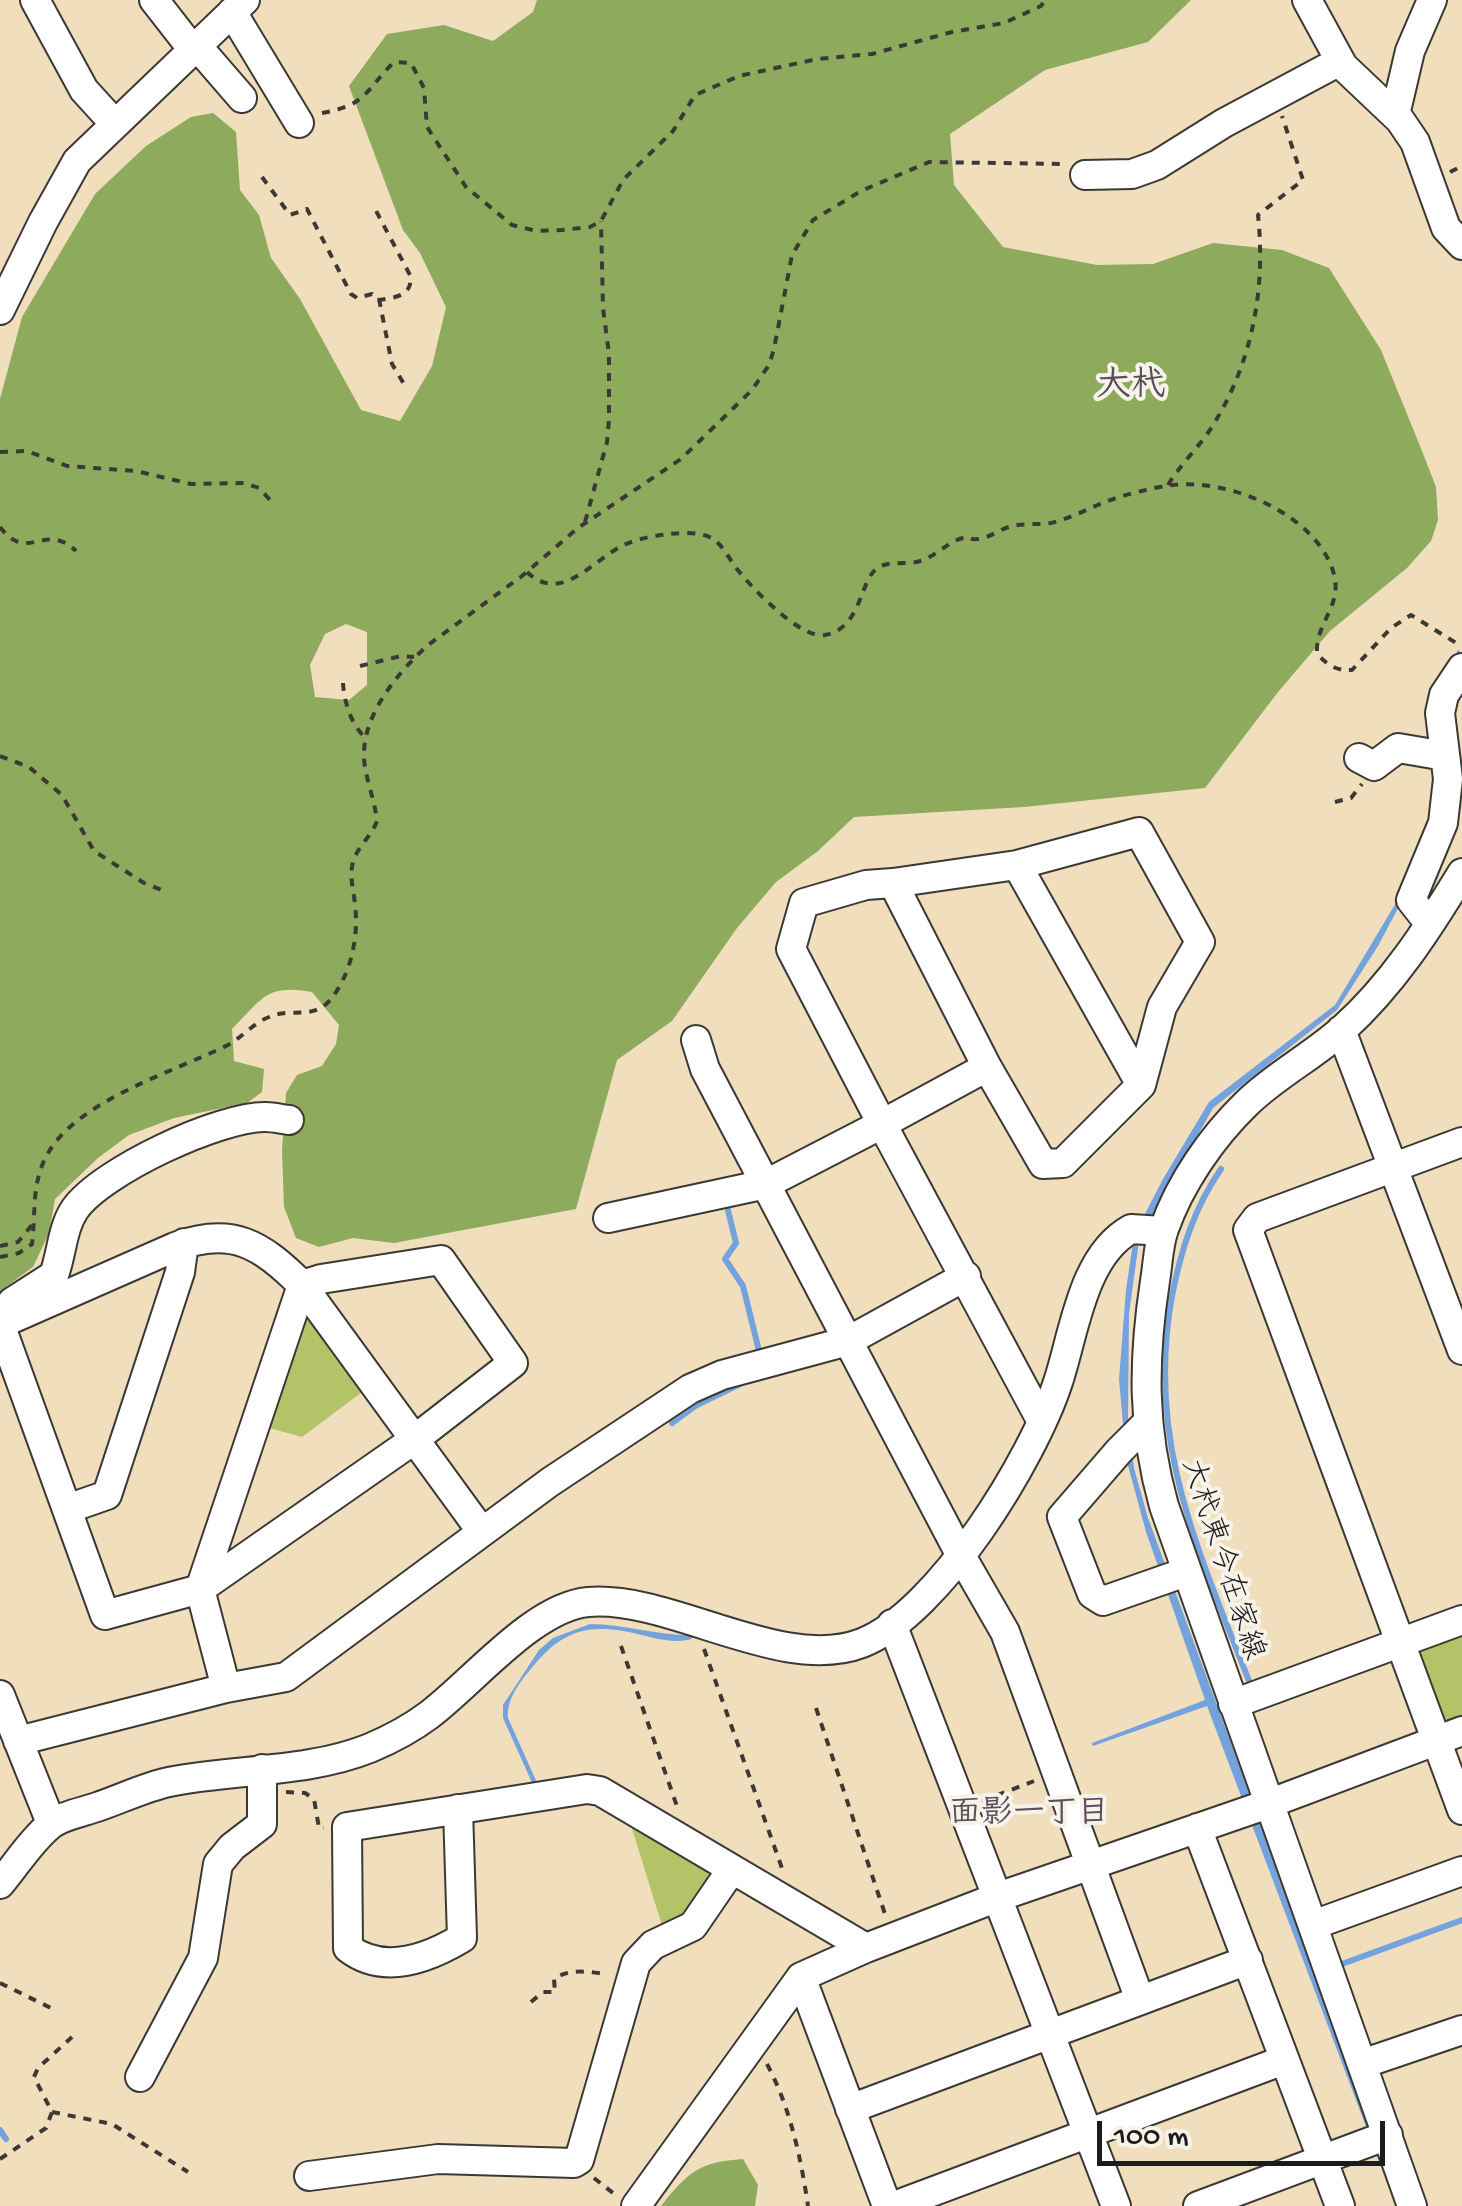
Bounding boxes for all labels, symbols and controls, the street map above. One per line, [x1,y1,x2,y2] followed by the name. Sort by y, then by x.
[1096,368,1166,410] district label: 大杙
[1170,1455,1270,1665] street label: 大杙東今在家線
[949,1797,1109,1835] district label: 面影一丁目
[1102,2101,1390,2163] scale bar
[1114,2121,1189,2156] text: 100 m

